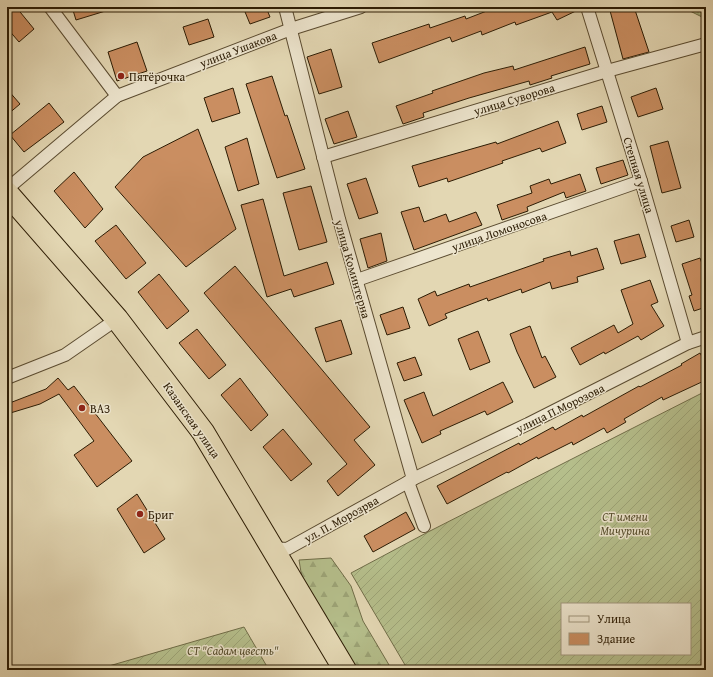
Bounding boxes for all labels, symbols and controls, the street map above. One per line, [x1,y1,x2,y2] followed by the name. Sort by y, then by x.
[196,26,279,72] street label: улица Ушакова
[129,68,186,85] place label: Пятёрочка
[116,71,126,81] marker: Пятёрочка
[470,79,557,120] street label: улица Суворова
[619,135,659,215] street label: Степная улица
[448,207,549,256] street label: улица Ломоносова
[331,217,375,321] street label: улица Коминтерна
[159,379,225,462] street label: Казанская улица
[512,379,607,437] street label: улица П.Морозова
[90,400,110,417] place label: ВАЗ
[77,403,87,413] marker: ВАЗ
[300,491,382,547] street label: ул. П. Морозрва
[148,506,174,523] place label: Бриг
[600,508,650,539] park label: СТ имени Мичурина
[135,509,145,519] marker: Бриг
[561,603,691,655] legend
[597,610,631,627] text: Улица
[597,630,636,647] text: Здание
[187,642,279,659] park label: СТ "Садам цвесть"

